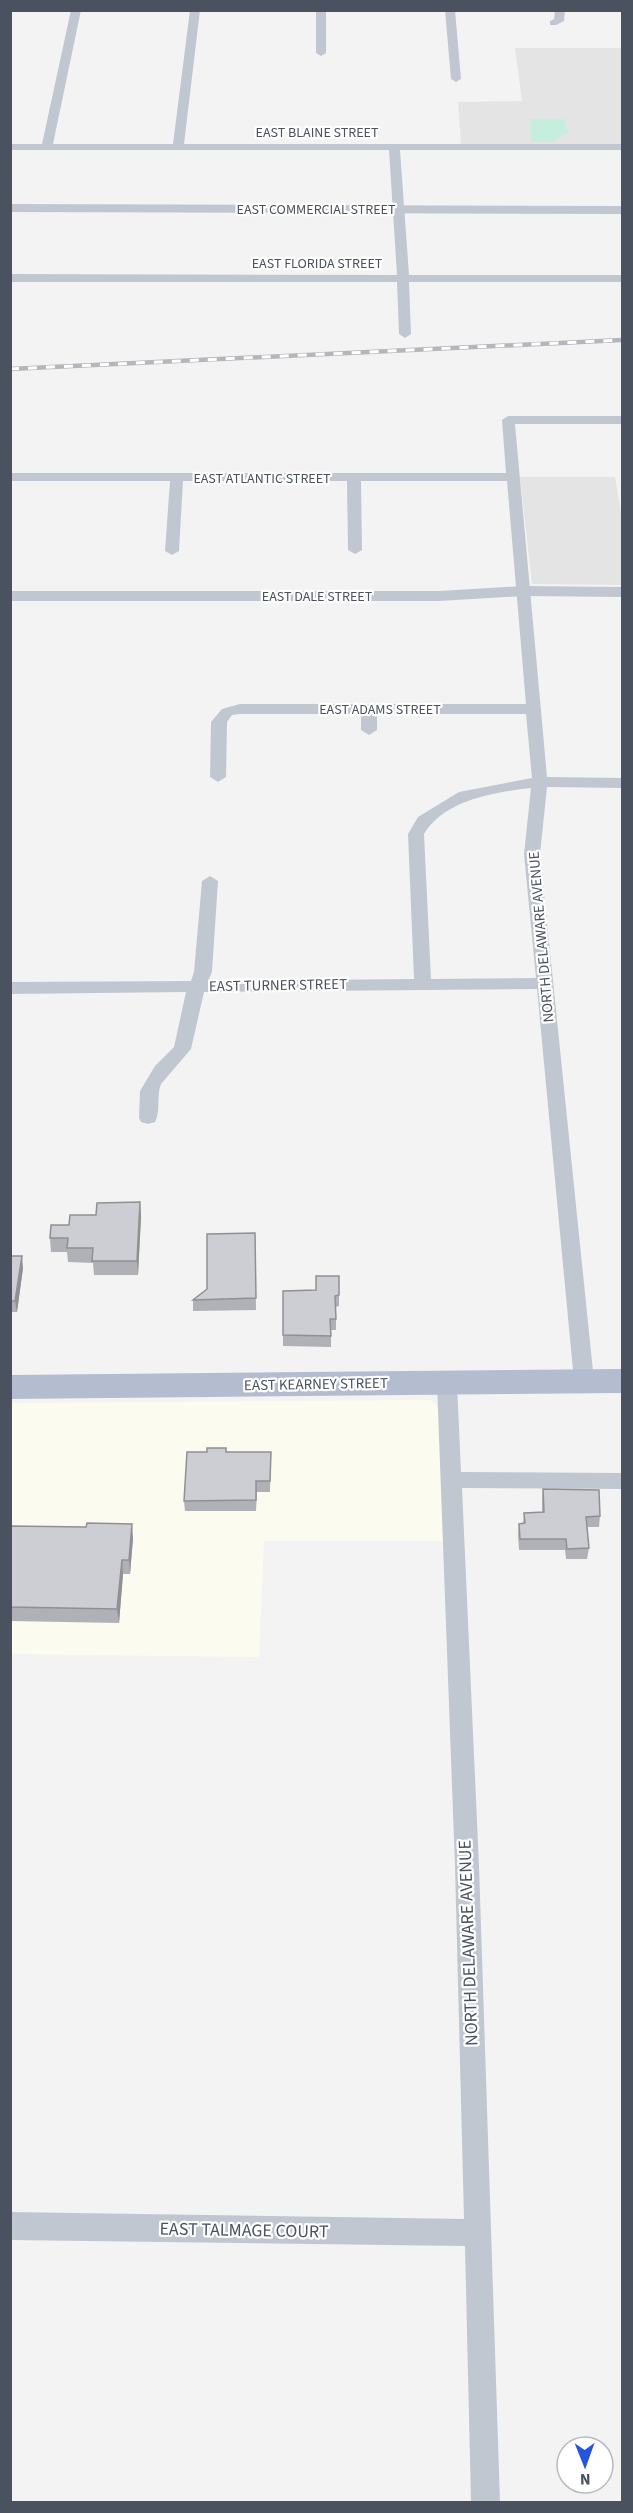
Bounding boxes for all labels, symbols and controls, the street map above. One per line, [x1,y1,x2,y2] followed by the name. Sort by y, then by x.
[256,123,379,143] street label: EAST BLAINE STREET
[237,200,396,220] street label: EAST COMMERCIAL STREET
[252,254,383,274] street label: EAST FLORIDA STREET
[193,469,331,489] street label: EAST ATLANTIC STREET
[262,587,373,607] street label: EAST DALE STREET
[319,700,441,720] street label: EAST ADAMS STREET
[524,850,559,1023] street label: NORTH DELAWARE AVENUE
[209,974,347,997] street label: EAST TURNER STREET
[244,1373,388,1396] street label: EAST KEARNEY STREET
[452,1840,485,2046] street label: NORTH DELAWARE AVENUE
[159,2217,329,2244] street label: EAST TALMAGE COURT
[555,2435,615,2495] north arrow
[580,2468,591,2490] text: N

